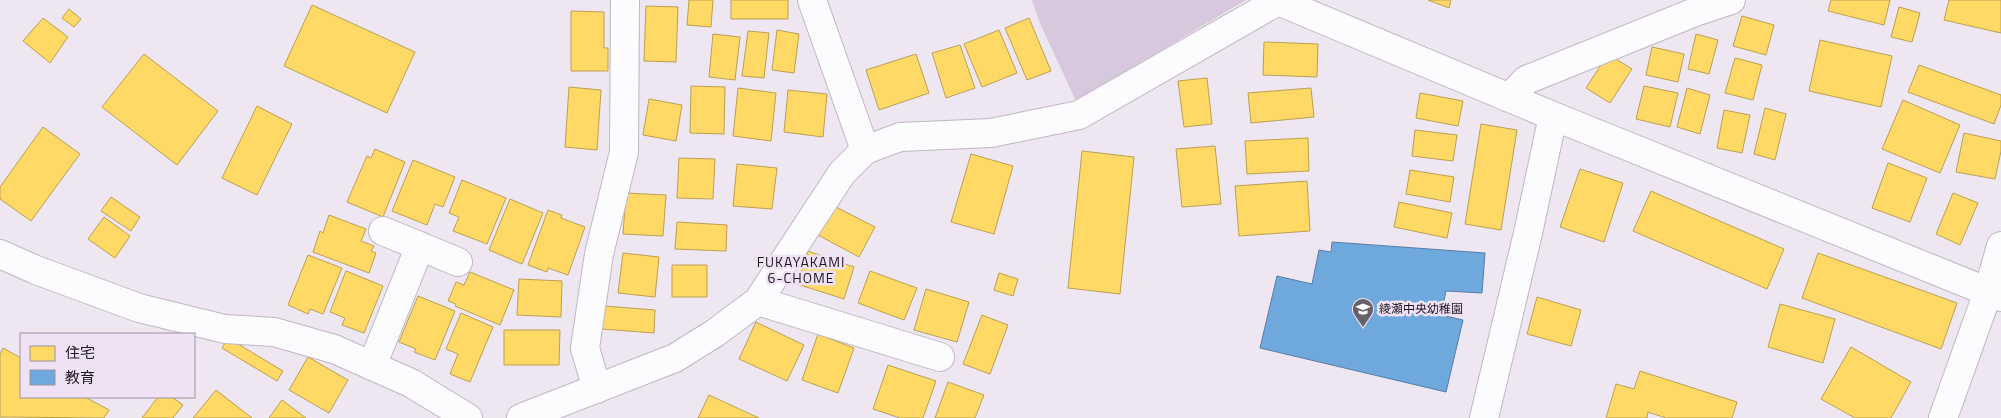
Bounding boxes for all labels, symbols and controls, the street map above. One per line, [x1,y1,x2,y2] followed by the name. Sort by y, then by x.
[757,251,845,288] district label: FUKAYAKAMI 6-CHOME
[1351,297,1375,328] school or university icon: 綾瀬中央幼稚園
[1379,299,1463,318] place label: 綾瀬中央幼稚園
[20,333,195,398] legend
[65,341,95,364] text: 住宅
[65,366,95,389] text: 教育

